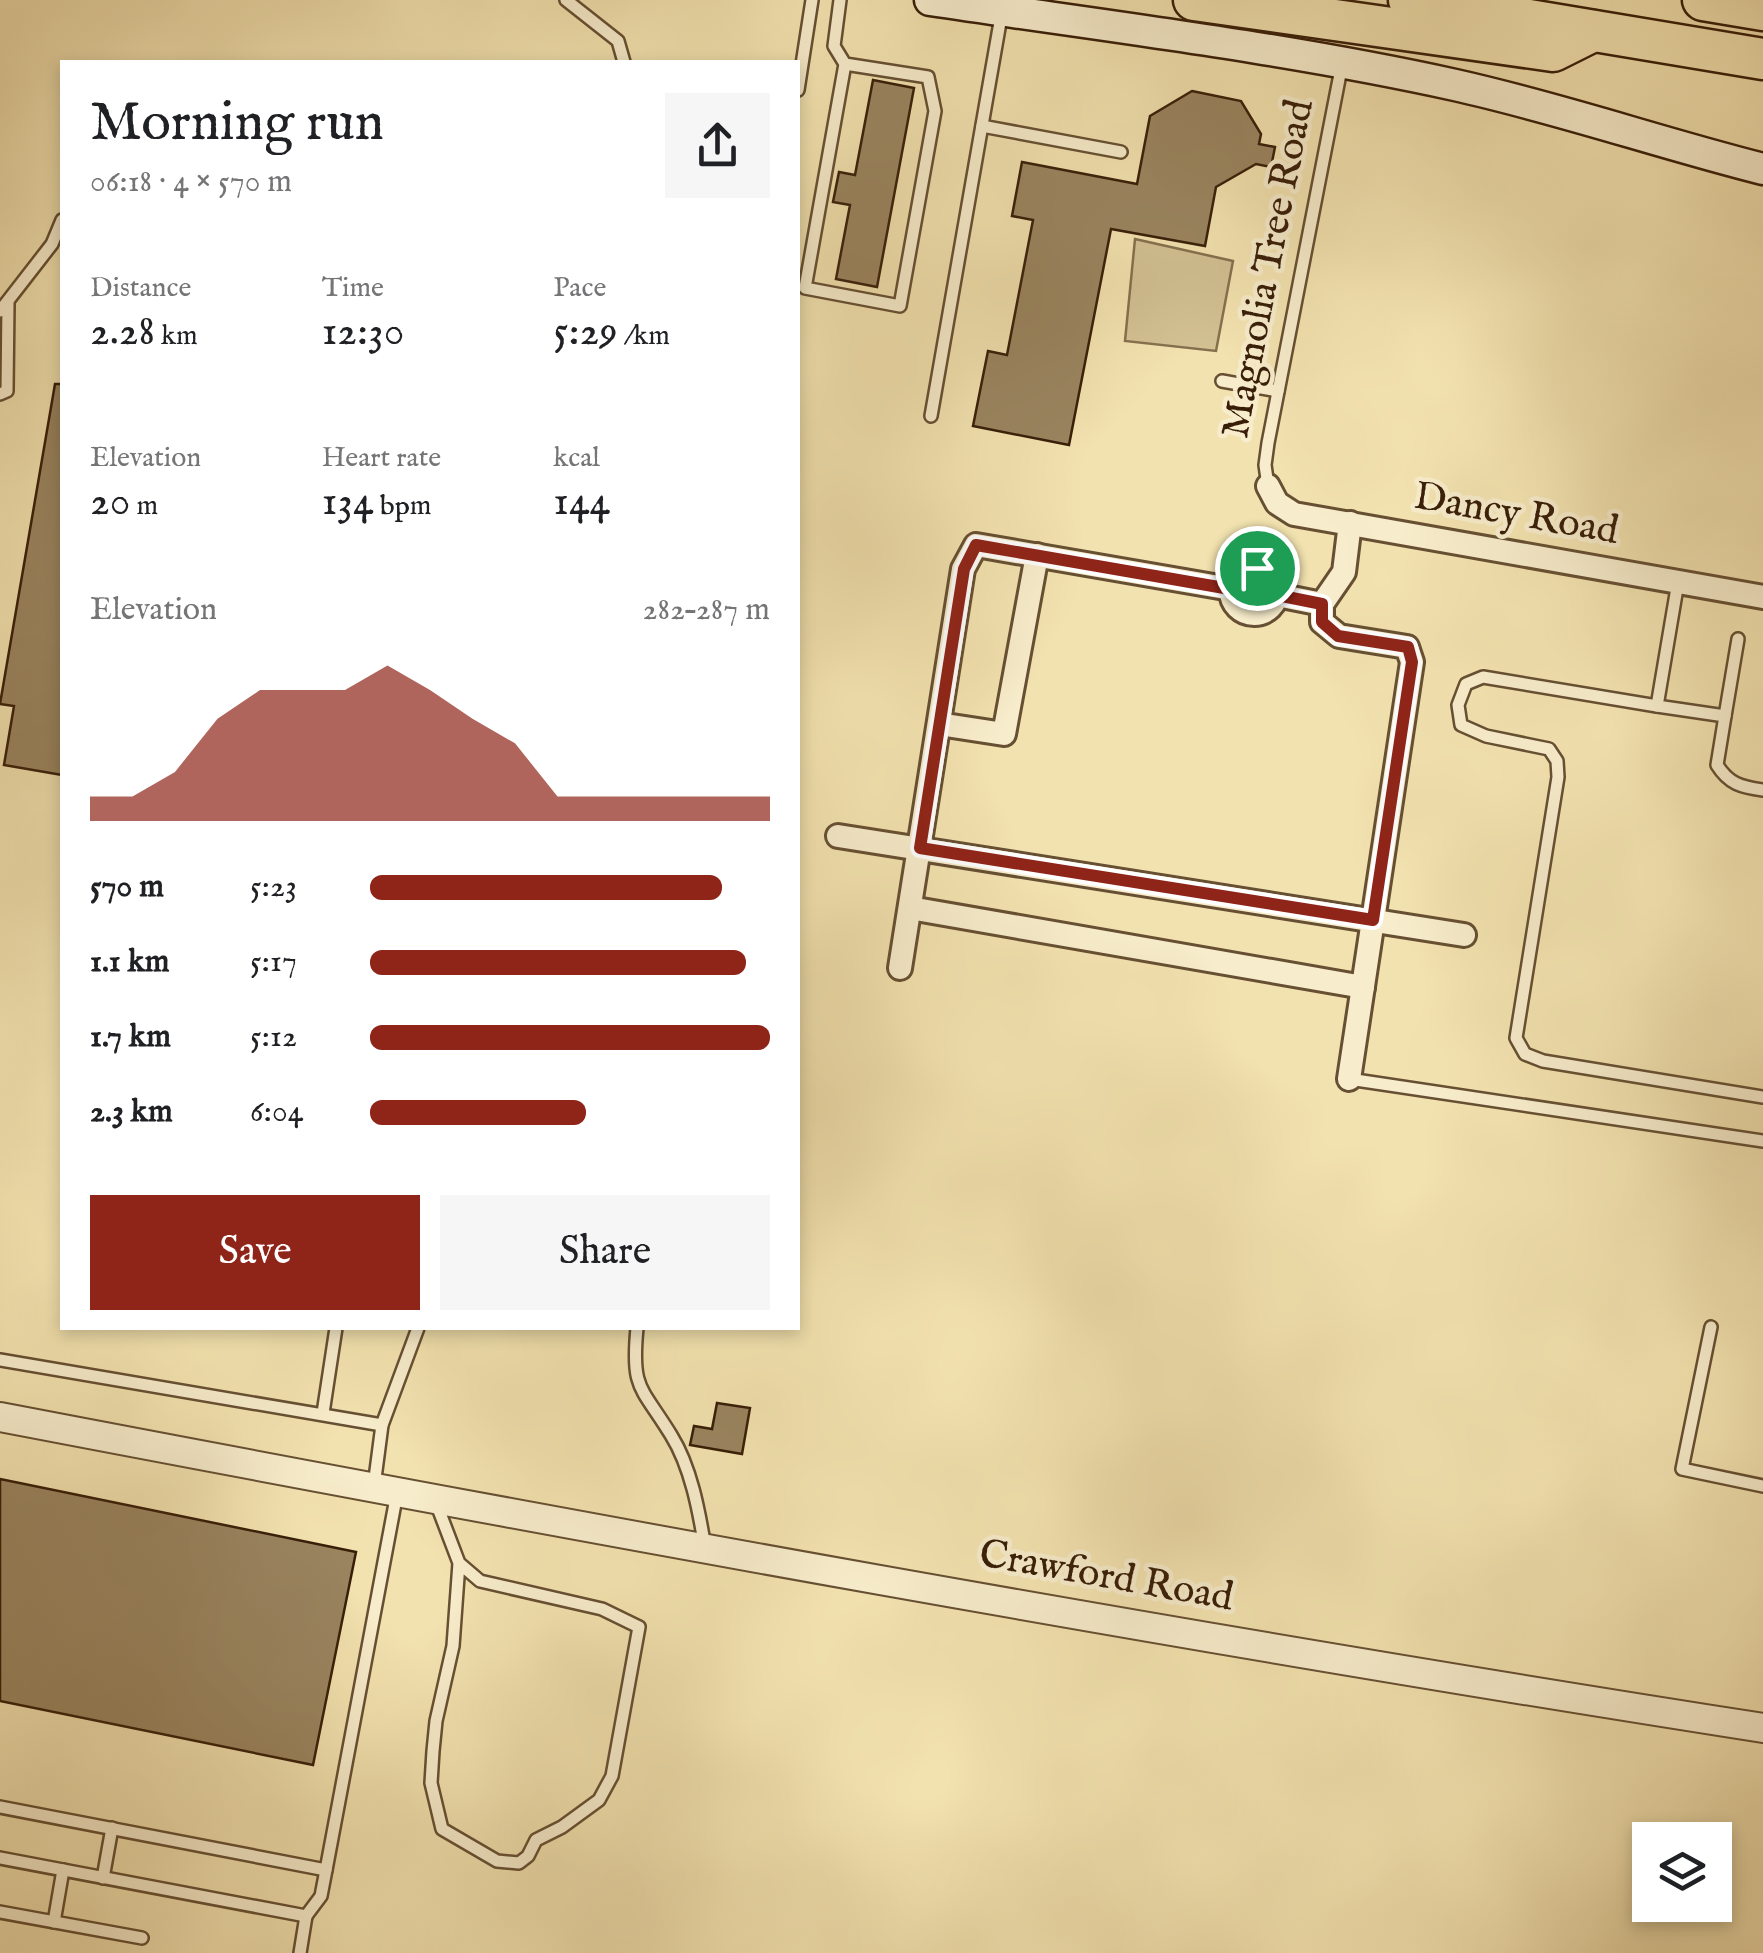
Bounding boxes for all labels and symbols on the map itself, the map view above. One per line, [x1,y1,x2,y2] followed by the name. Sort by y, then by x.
[1211,95,1327,443] street label: Magnolia Tree Road
[1410,472,1623,558] street label: Dancy Road
[1215,526,1300,611] pin
[975,1530,1238,1625] street label: Crawford Road

